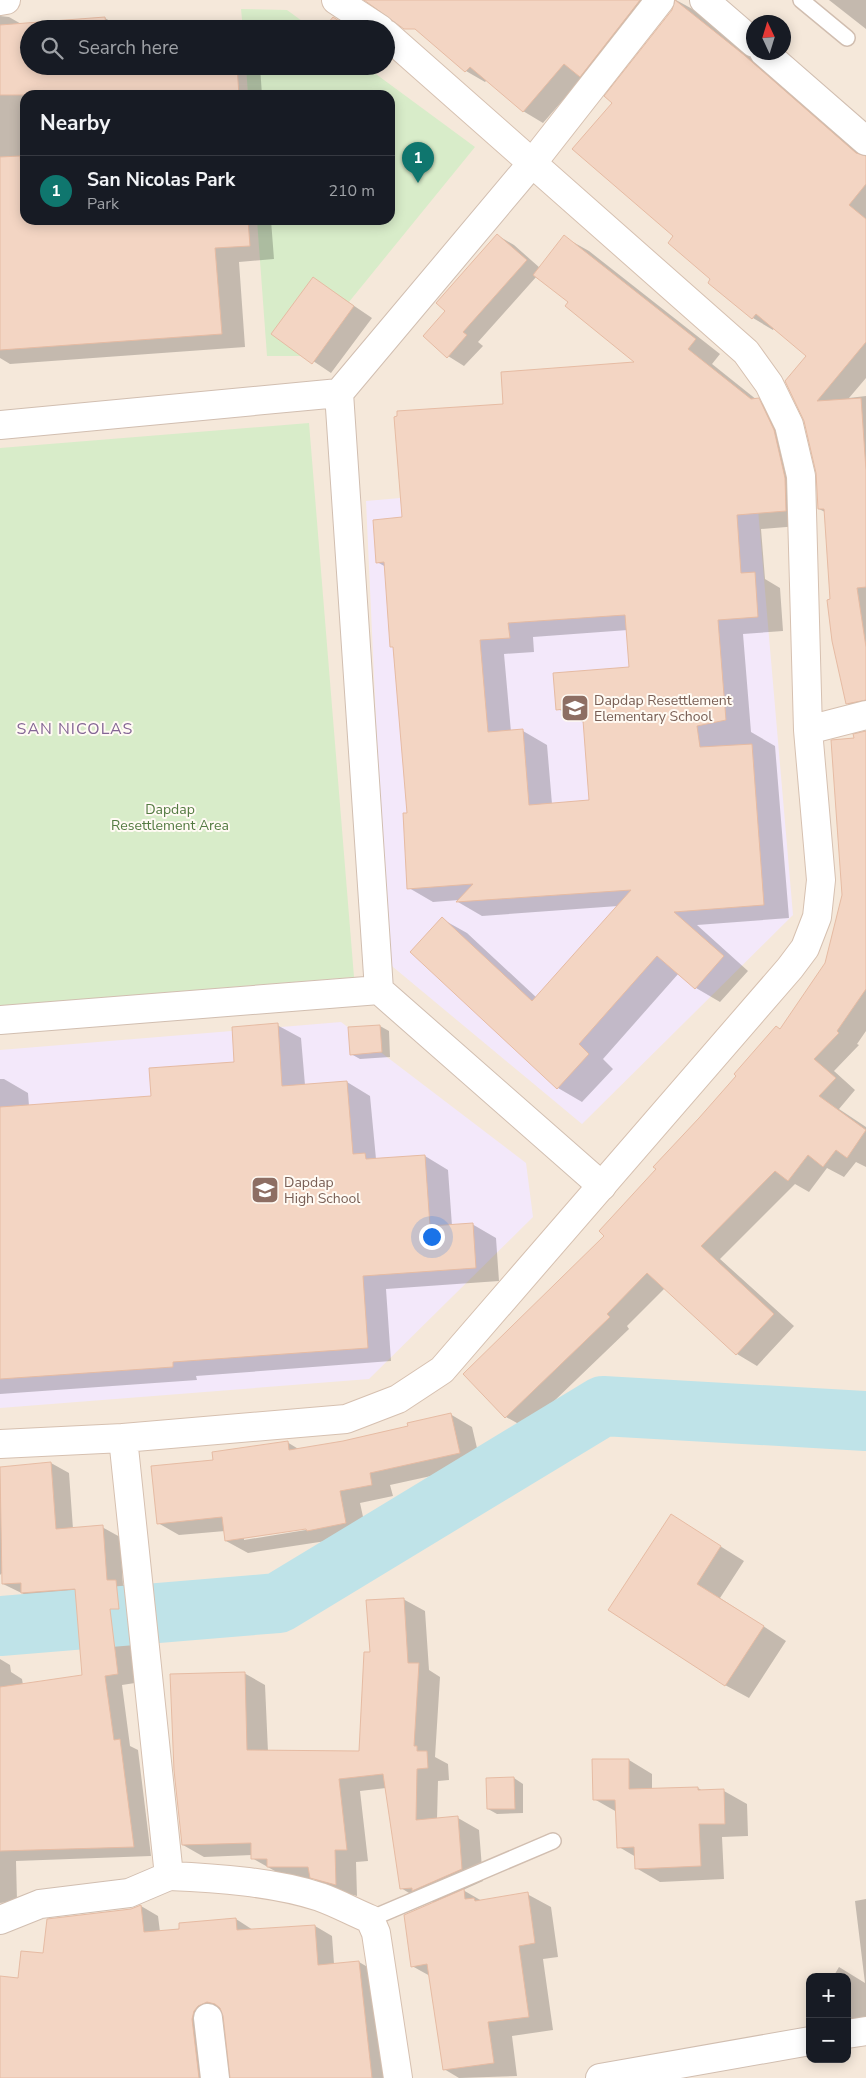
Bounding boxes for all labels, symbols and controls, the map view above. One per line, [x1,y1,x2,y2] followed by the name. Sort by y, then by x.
[746,15,791,60] north arrow
[20,20,395,75] search box
[38,34,66,62] icon: search
[78,35,179,61] text: Search here
[40,109,110,137] text: Nearby
[402,142,434,183] pin: 1
[87,167,235,193] text: San Nicolas Park
[51,180,61,202] text: 1
[328,180,375,202] text: 210 m
[87,193,119,215] text: Park
[594,691,732,726] place label: Dapdap Resettlement Elementary School
[560,693,590,723] school or university icon: Dapdap Resettlement Elementary School
[17,718,133,740] district label: SAN NICOLAS
[111,800,229,835] park label: Dapdap Resettlement Area
[284,1173,361,1208] place label: Dapdap High School
[250,1175,280,1205] school or university icon: Dapdap High School
[419,1224,445,1250] your location
[806,1973,851,2063] map controls
[806,1973,851,2018] button: +
[806,2018,851,2063] button: −

